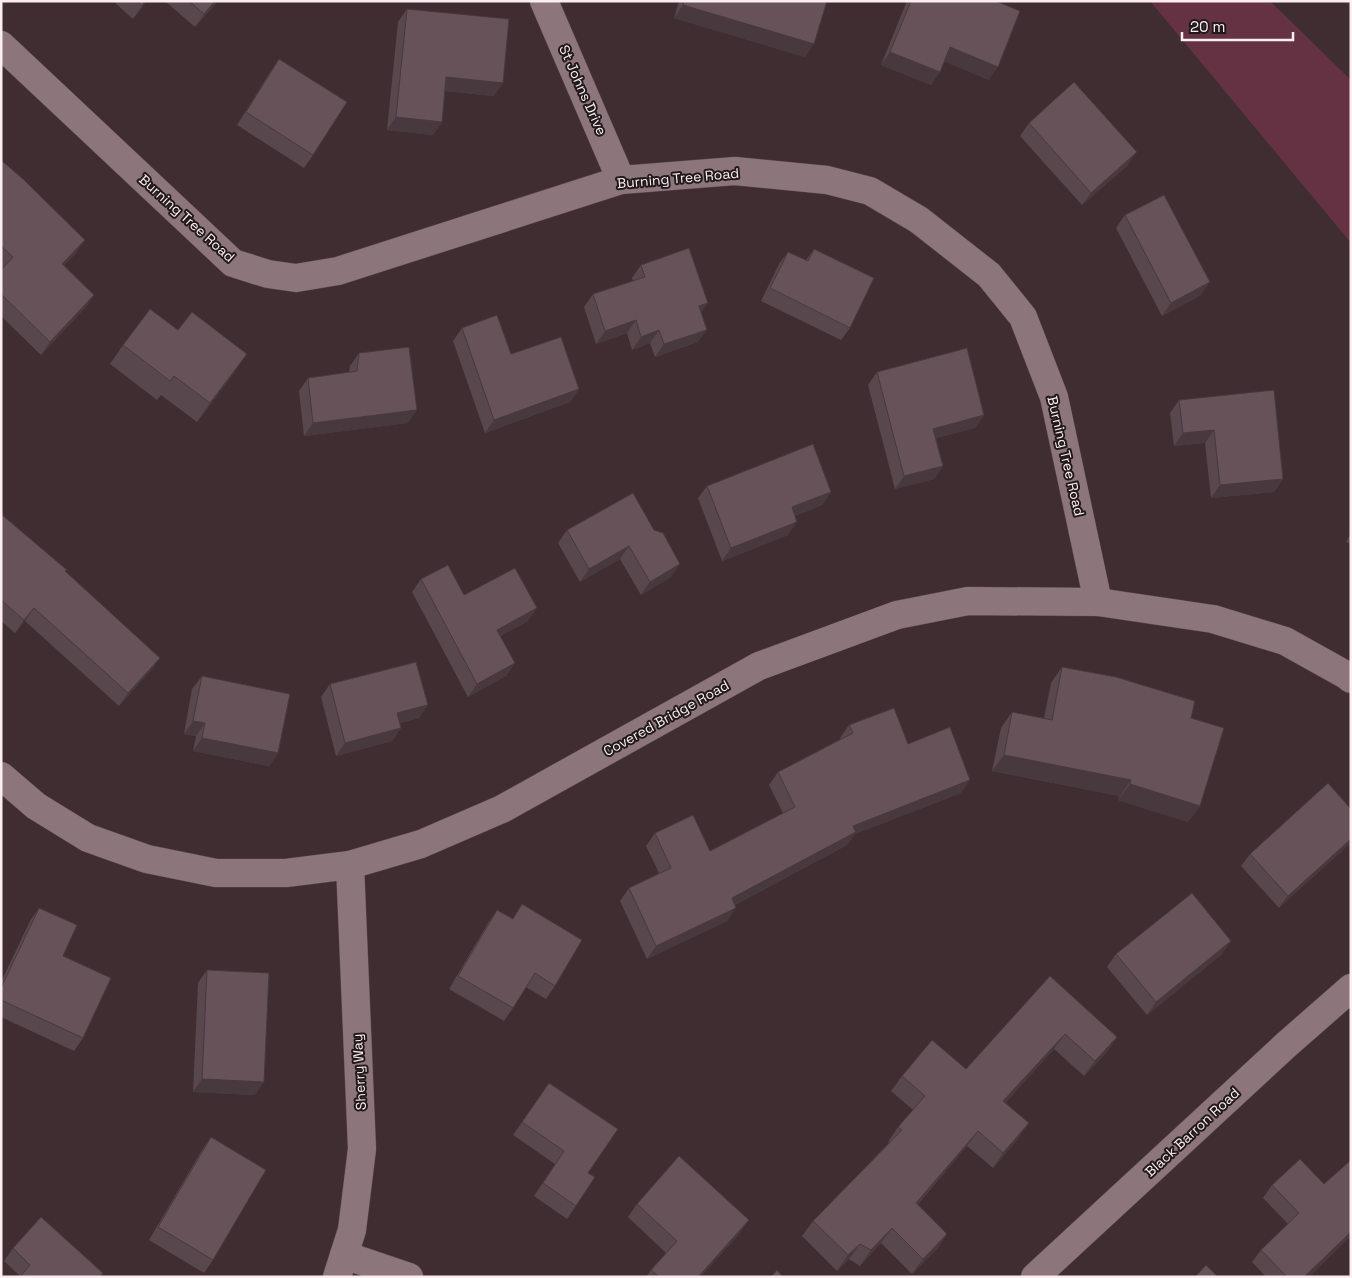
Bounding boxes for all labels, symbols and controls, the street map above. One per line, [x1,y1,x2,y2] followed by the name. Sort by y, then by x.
[1182,10,1293,42] scale bar
[1190,17,1225,36] text: 20 m
[555,42,611,138] street label: St Johns Drive
[616,164,740,192] street label: Burning Tree Road
[135,170,239,266] street label: Burning Tree Road
[1043,394,1089,518] street label: Burning Tree Road
[600,676,732,760] street label: Covered Bridge Road
[348,1033,370,1111] street label: Sherry Way
[1141,1084,1243,1180] street label: Black Barron Road

